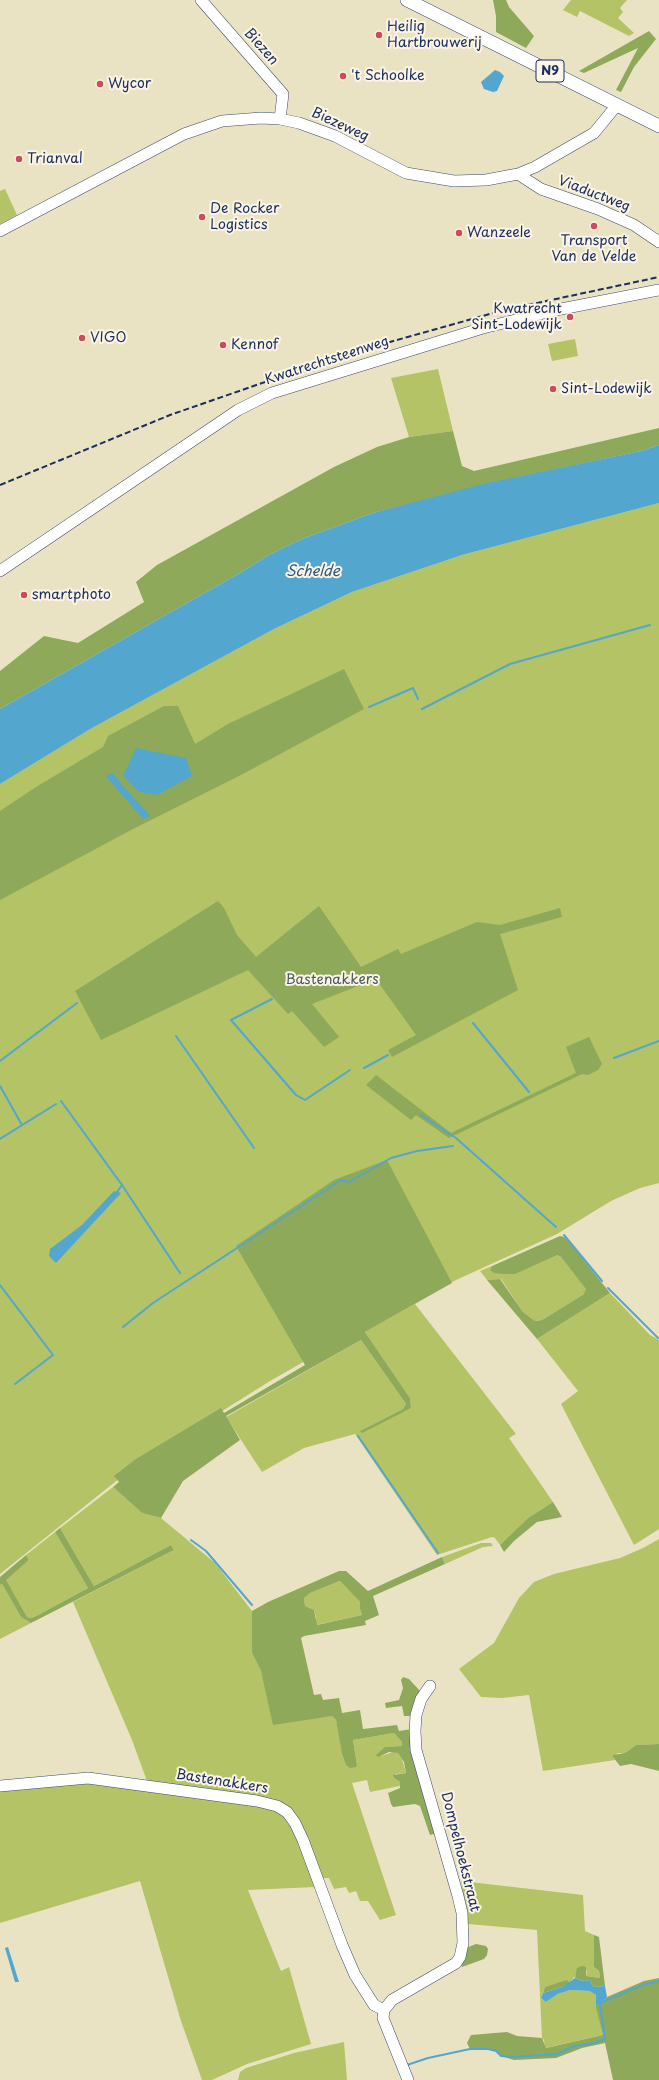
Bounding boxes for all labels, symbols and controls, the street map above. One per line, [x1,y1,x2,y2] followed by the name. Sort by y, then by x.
[387,19,482,52] place label: Heilig Hartbrouwerij
[240,25,282,69] street label: Biezen
[374,30,384,40] marker: Heilig Hartbrouwerij
[536,60,564,82] road number: N9
[351,68,425,84] place label: 't Schoolke
[338,71,348,81] marker: 't Schoolke
[108,76,151,92] place label: Wycor
[95,79,105,89] marker: Wycor
[309,104,371,146] street label: Biezeweg
[27,151,83,167] place label: Trianval
[14,154,24,164] marker: Trianval
[555,173,633,215] street label: Viaductweg
[210,201,279,234] place label: De Rocker Logistics
[197,212,207,222] marker: De Rocker Logistics
[589,221,599,231] marker: Transport Van de Velde
[467,225,531,241] place label: Wanzeele
[454,228,464,238] marker: Wanzeele
[552,233,636,266] place label: Transport Van de Velde
[471,301,562,334] place label: Kwatrecht Sint-Lodewijk
[565,312,575,322] marker: Kwatrecht Sint-Lodewijk
[90,330,127,346] place label: VIGO
[77,333,87,343] marker: VIGO
[263,333,391,389] street label: Kwatrechtsteenweg
[231,337,278,353] place label: Kennof
[218,340,228,350] marker: Kennof
[561,381,652,397] place label: Sint-Lodewijk
[548,384,558,394] marker: Sint-Lodewijk
[286,563,340,581] water label: Schelde
[32,587,111,603] place label: smartphoto
[19,590,29,600] marker: smartphoto
[285,972,379,988] park label: Bastenakkers
[175,1766,269,1798] street label: Bastenakkers
[437,1790,483,1914] street label: Dompelhoekstraat

